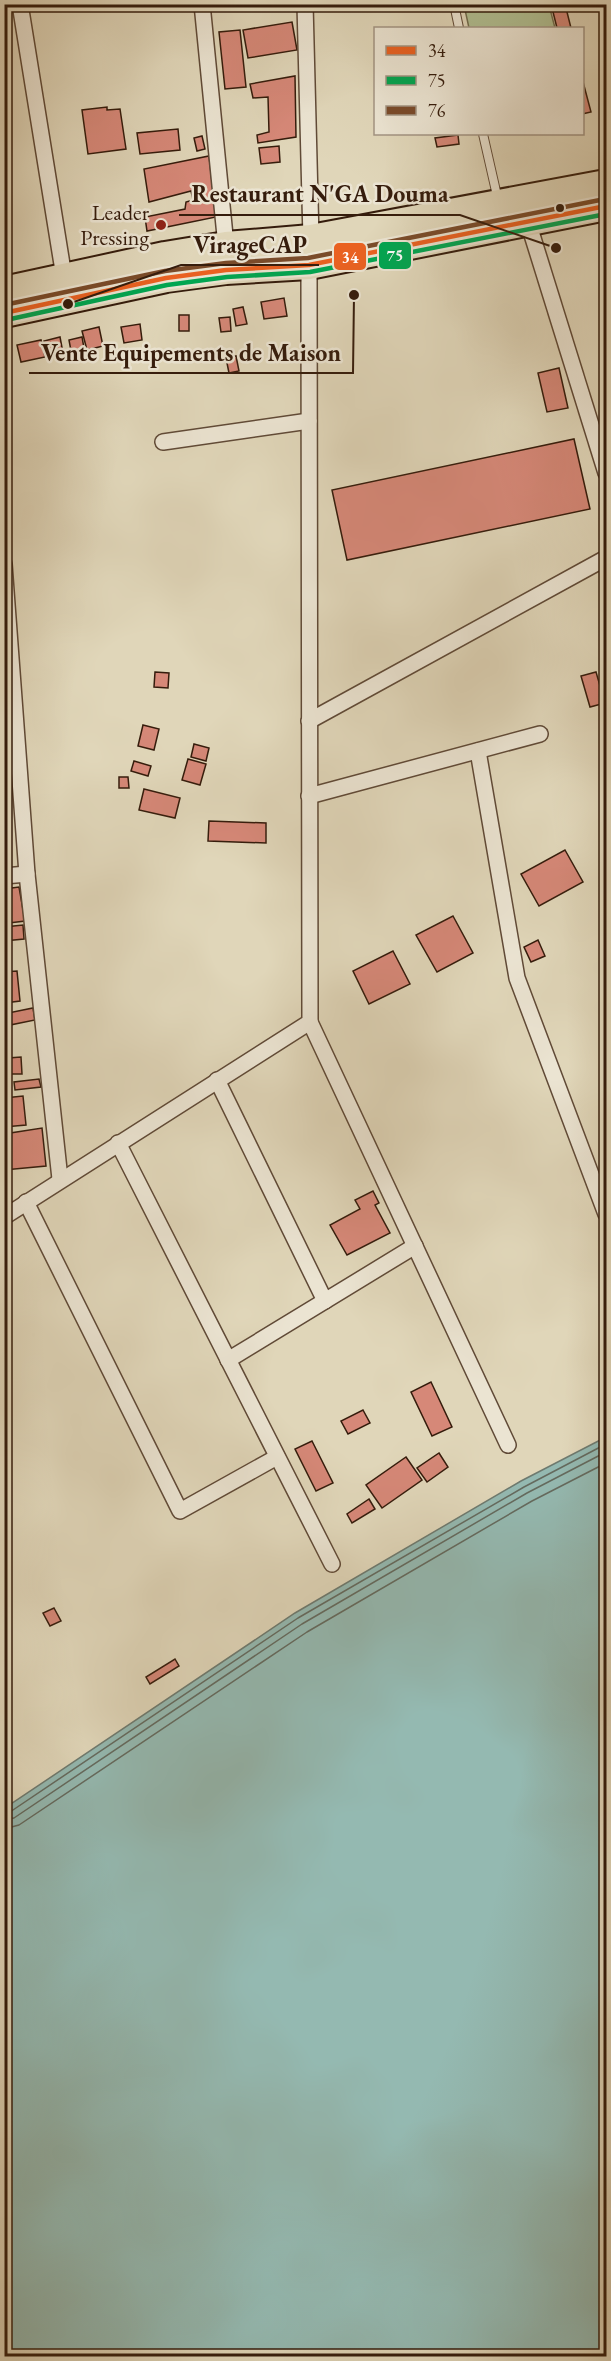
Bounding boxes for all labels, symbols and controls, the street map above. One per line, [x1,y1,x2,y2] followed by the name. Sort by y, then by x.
[374,27,584,135] legend
[428,39,446,62] text: 34
[428,69,445,92] text: 75
[428,99,446,122] text: 76
[179,173,460,215] callout: Restaurant N'GA Douma
[192,178,449,209] text: Restaurant N'GA Douma
[80,198,150,252] place label: Leader Pressing
[554,202,566,214] unlabelled marker
[154,218,168,232] marker: Leader Pressing
[181,223,319,265] callout: VirageCAP
[193,229,307,261] text: VirageCAP
[378,241,412,270] line badge: 75
[333,242,367,271] line badge: 34
[387,245,403,266] text: 75
[342,247,359,268] text: 34
[29,331,353,373] callout: Vente Equipements de Maison
[41,337,341,369] text: Vente Equipements de Maison

